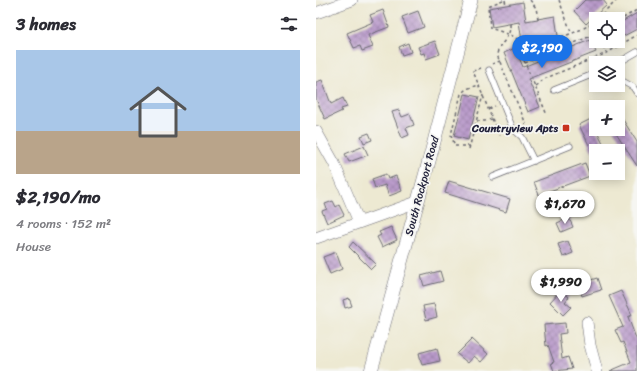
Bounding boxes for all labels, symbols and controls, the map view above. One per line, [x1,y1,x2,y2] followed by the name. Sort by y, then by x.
[16,9,76,39] text: 3 homes
[589,12,625,180] map controls
[589,12,625,48] button: locate
[278,13,300,35] icon: filters
[509,35,575,69] pin: $2,190
[521,36,563,59] text: $2,190
[589,56,625,92] button: layers
[122,76,194,148] icon: home
[589,100,625,136] button: +
[471,119,558,138] place label: Countryview Apts
[561,123,571,133] marker: Countryview Apts
[400,133,445,238] street label: South Rockport Road
[589,144,625,180] button: −
[16,182,100,212] text: $2,190/mo
[532,191,598,225] pin: $1,670
[545,192,585,215] text: $1,670
[16,212,111,235] text: 4 rooms · 152 m²
[16,235,51,258] text: House
[528,269,594,303] pin: $1,990
[540,270,582,293] text: $1,990

